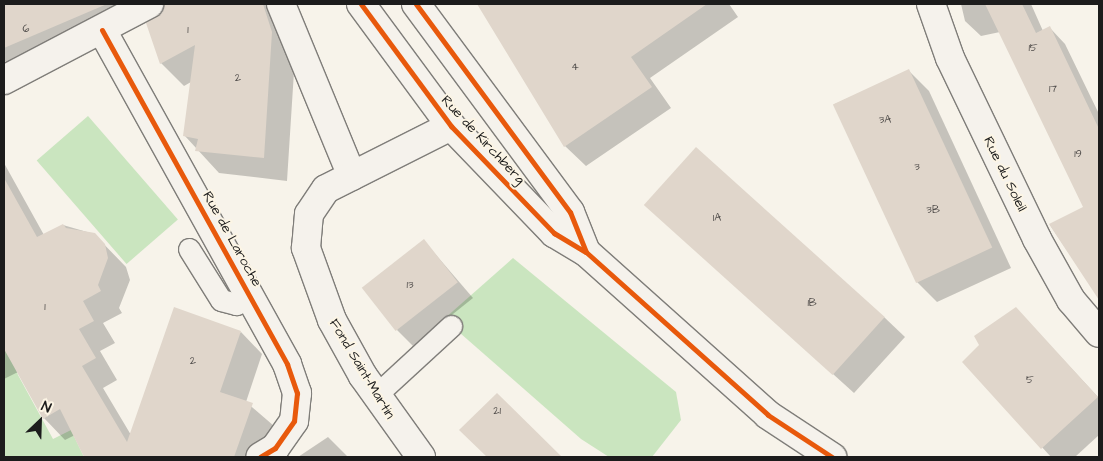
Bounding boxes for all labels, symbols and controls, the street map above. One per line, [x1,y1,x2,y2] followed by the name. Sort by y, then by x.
[23,22,29,36] house number: 6
[187,23,189,37] house number: 1
[1028,41,1038,55] house number: 15
[571,60,579,74] house number: 4
[235,71,241,85] house number: 2
[1049,82,1057,96] house number: 17
[438,92,528,188] street label: Rue de Kirchberg
[879,113,891,127] house number: 3A
[980,134,1030,214] street label: Rue du Soleil
[1074,147,1082,161] house number: 19
[914,160,920,174] house number: 3
[199,188,265,290] street label: Rue de Laroche
[926,203,940,217] house number: 3B
[713,211,721,225] house number: 1A
[406,278,414,292] house number: 13
[807,296,817,310] house number: 1B
[44,300,46,314] house number: 1
[325,316,399,422] street label: Fond Saint-Martin
[190,354,196,368] house number: 2
[1026,373,1034,387] house number: 5
[15,396,65,446] north arrow
[38,396,54,418] text: N
[493,404,501,418] house number: 21

